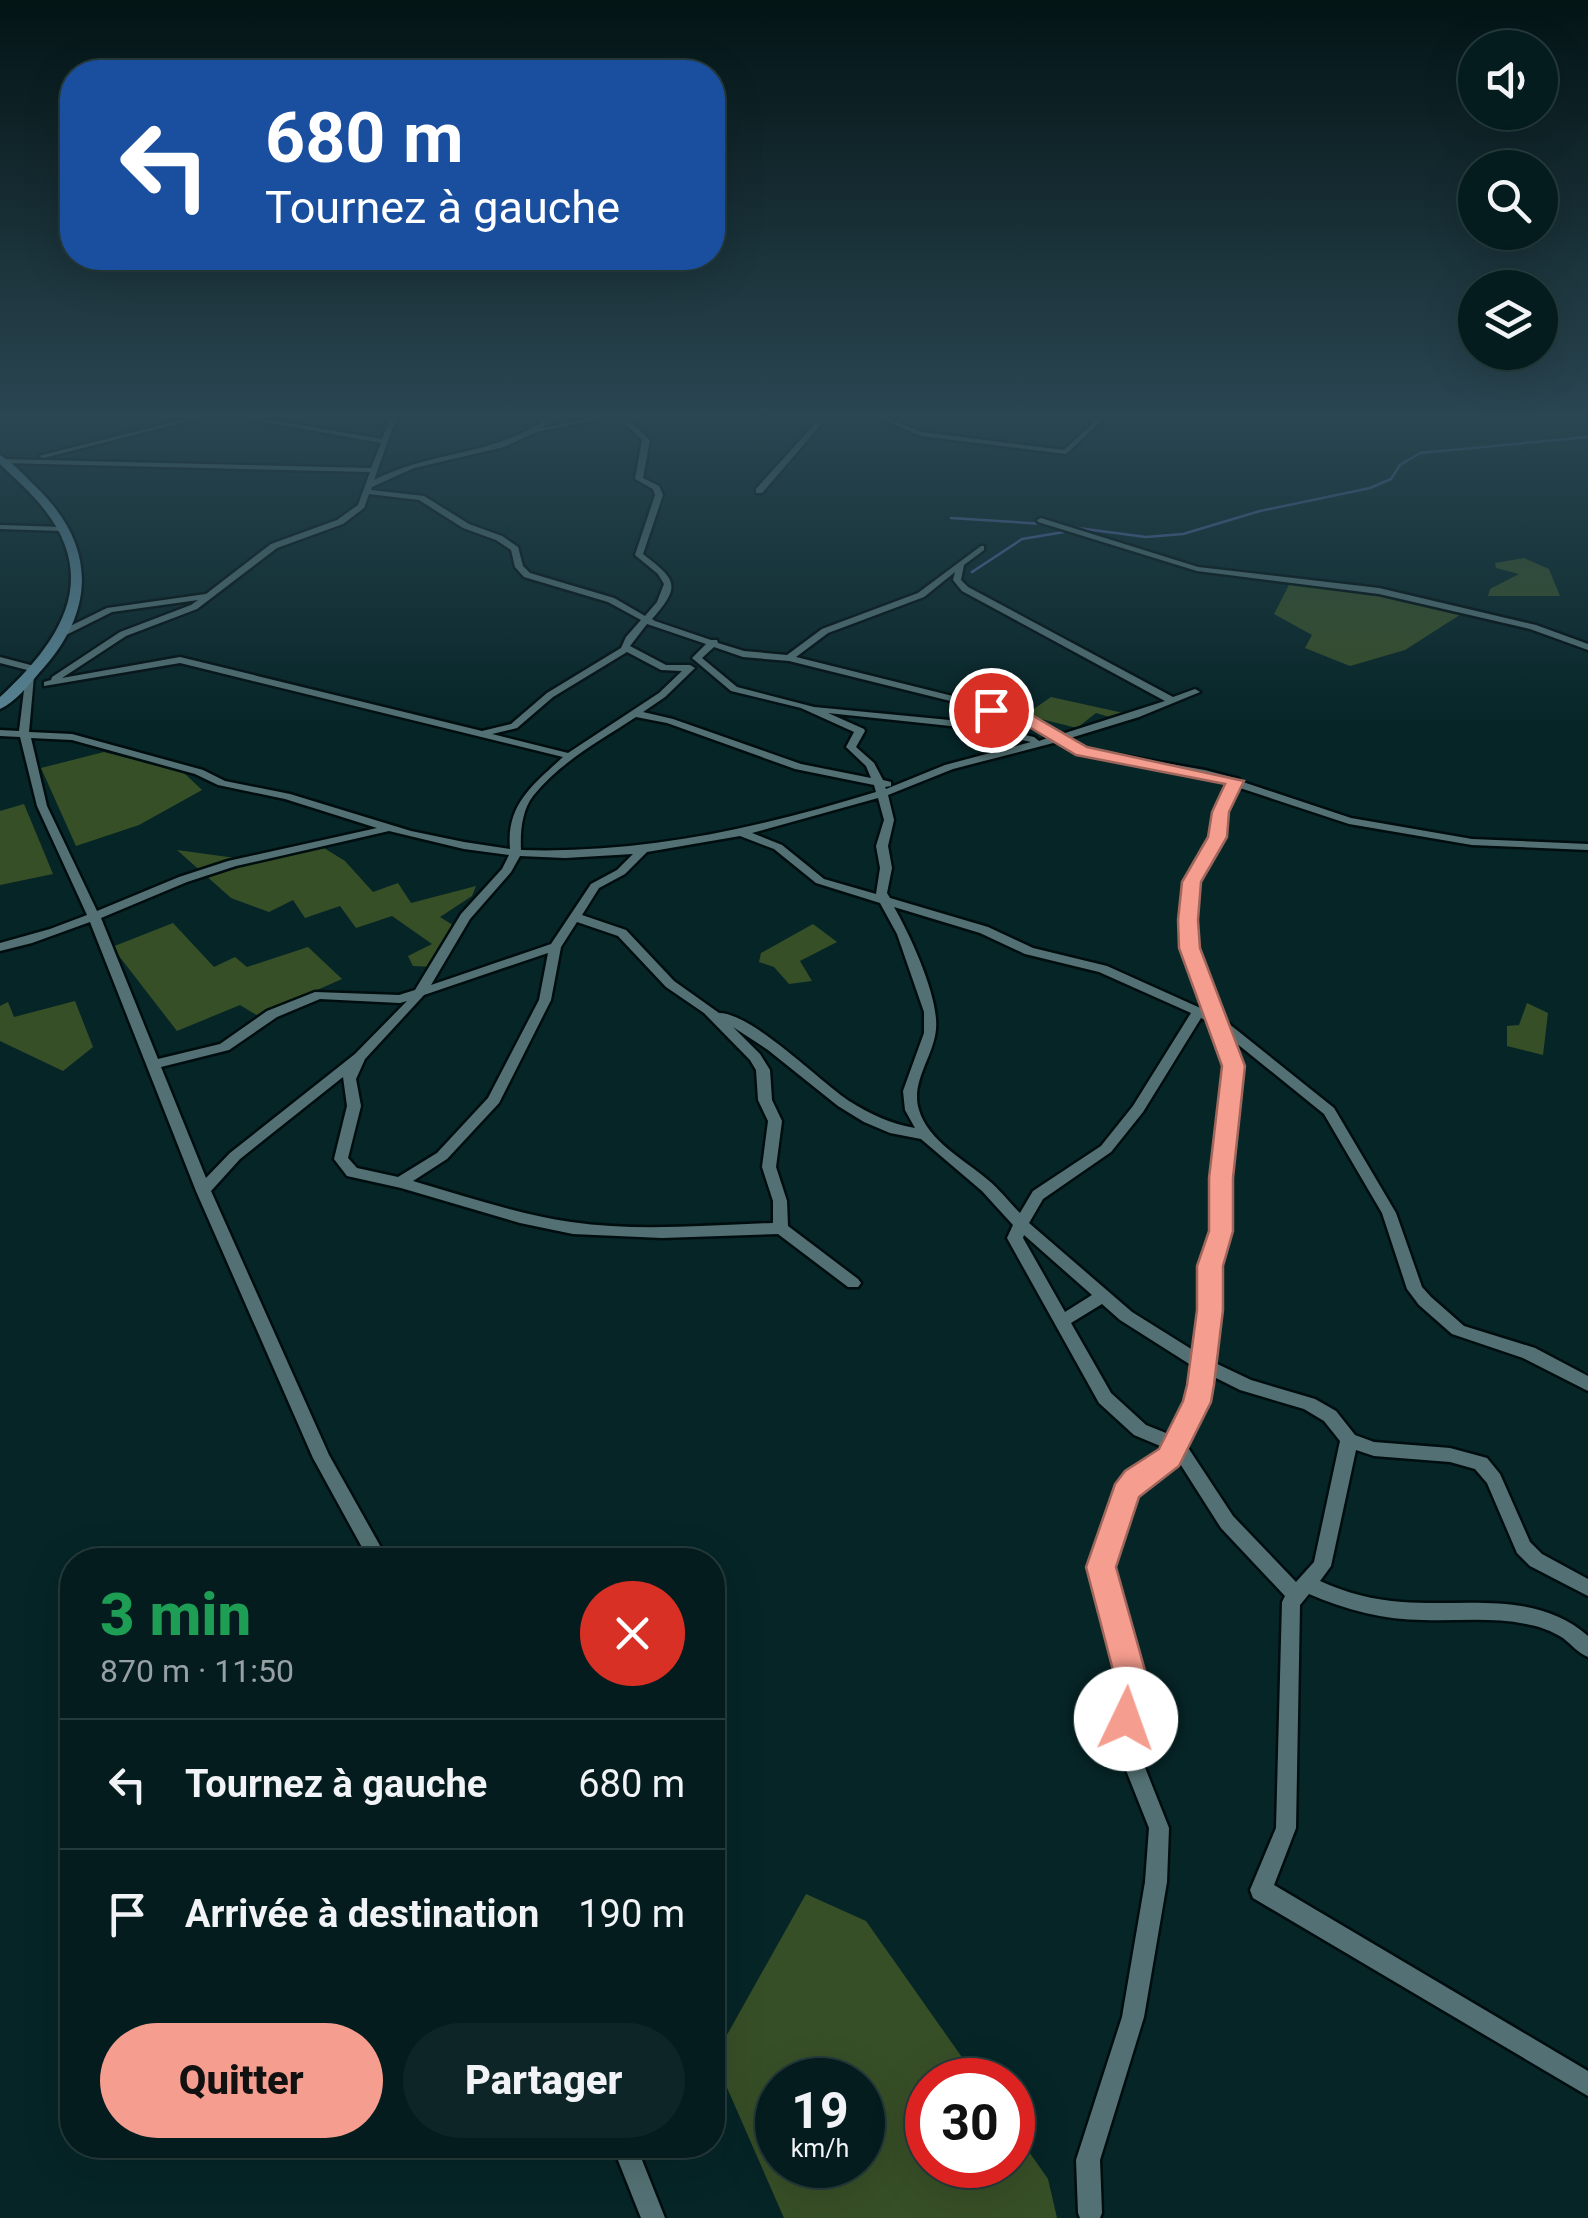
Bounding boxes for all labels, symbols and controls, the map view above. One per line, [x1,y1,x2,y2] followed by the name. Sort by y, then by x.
[1458,30,1558,370] map controls
[1458,30,1558,130] button: sound
[265,97,464,179] text: 680 m
[100,100,230,230] icon: left
[1458,150,1558,250] button: search
[265,181,620,234] text: Tournez à gauche
[1458,270,1558,370] button: layers
[949,668,1034,753] pin
[964,683,1019,738] icon: arrive
[100,1579,251,1650] text: 3 min
[580,1581,685,1686] button: close
[100,1652,294,1690] text: 870 m · 11:50
[1074,1667,1178,1771] position arrow
[100,1757,155,1812] icon: left
[185,1762,487,1806] text: Tournez à gauche
[578,1762,685,1806] text: 680 m
[100,1887,155,1942] icon: arrive
[185,1892,539,1936] text: Arrivée à destination
[578,1892,685,1936] text: 190 m
[100,2023,383,2138] button: Quitter
[403,2023,685,2138] button: Partager
[905,2058,1035,2188] speed limit sign: 30
[791,2082,849,2140] text: 19
[791,2134,849,2163] text: km/h

